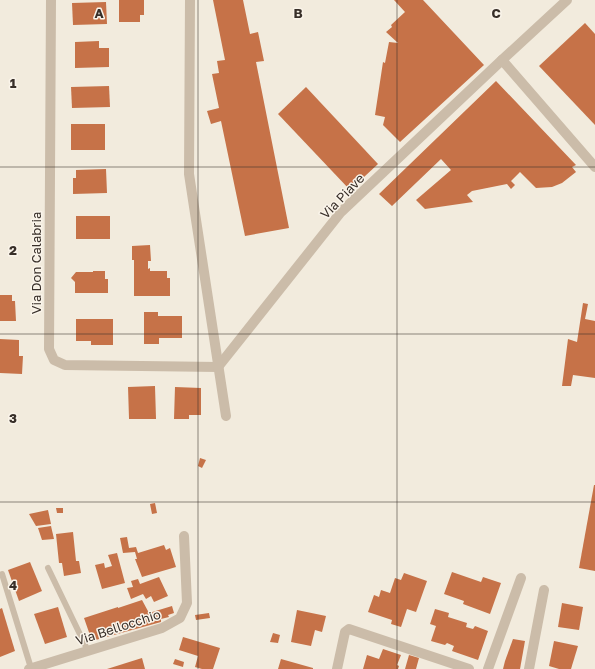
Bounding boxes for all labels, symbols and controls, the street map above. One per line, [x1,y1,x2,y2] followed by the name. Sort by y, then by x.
[94,5,104,21] text: A
[293,5,303,21] text: B
[491,5,501,21] text: C
[10,75,17,91] text: 1
[317,170,367,222] street label: Via Piave
[28,212,44,314] street label: Via Don Calabria
[9,242,17,258] text: 2
[9,410,17,426] text: 3
[9,577,17,593] text: 4
[73,606,163,648] street label: Via Bellocchio

